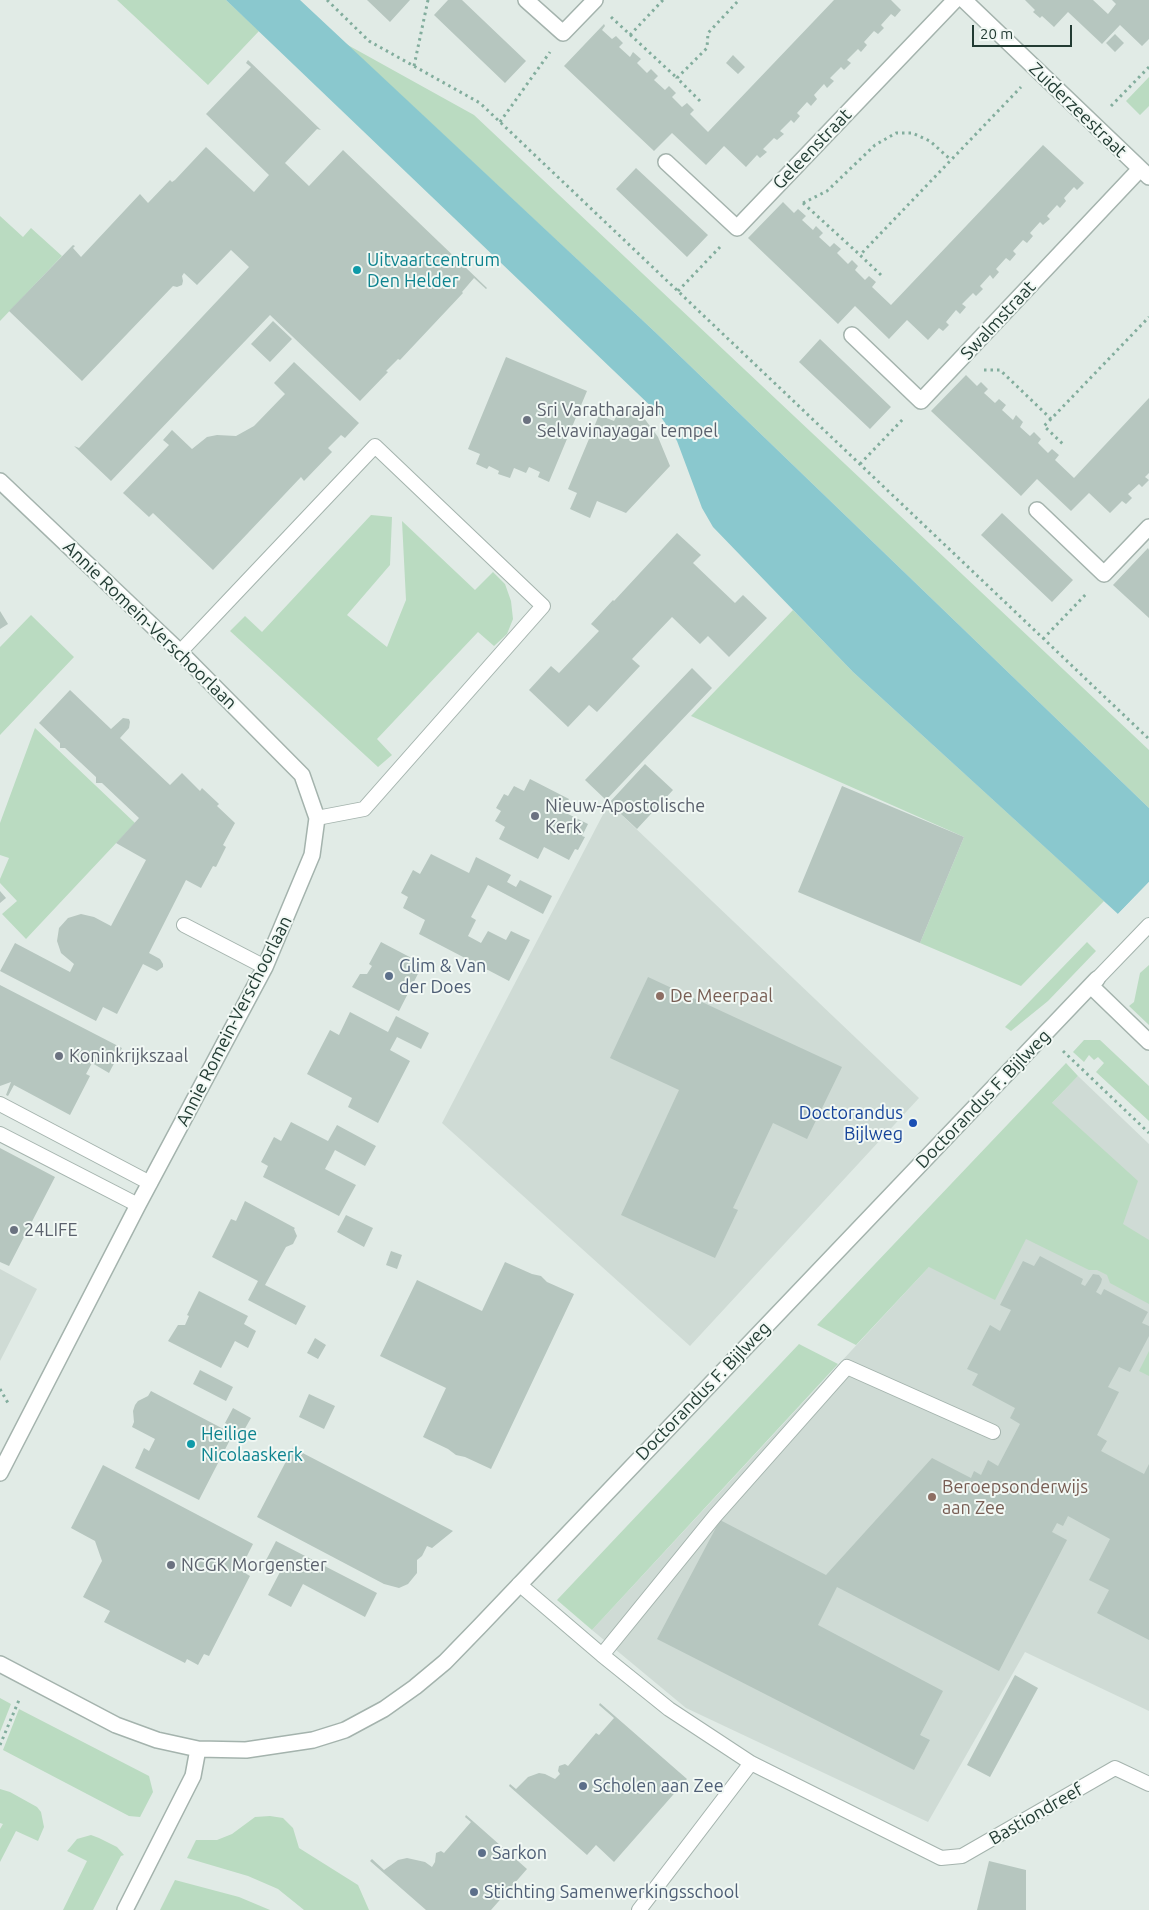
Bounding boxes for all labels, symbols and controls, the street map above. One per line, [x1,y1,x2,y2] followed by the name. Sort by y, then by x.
[974,15,1074,47] scale bar
[980,25,1013,42] text: 20 m
[1025,58,1131,162] street label: Zuiderzeestraat
[768,104,856,194] street label: Geleenstraat
[367,249,500,292] place label: Uitvaartcentrum Den Helder
[351,264,363,276] marker: Uitvaartcentrum Den Helder
[956,276,1040,364] street label: Swalmstraat
[537,399,718,442] place label: Sri Varatharajah Selvavinayagar tempel
[521,414,533,426] marker: Sri Varatharajah Selvavinayagar tempel
[59,536,241,714] street label: Annie Romein-Verschoorlaan
[545,795,705,838] place label: Nieuw-Apostolische Kerk
[529,810,541,822] marker: Nieuw-Apostolische Kerk
[171,912,297,1130] street label: Annie Romein-Verschoorlaan
[399,955,486,998] place label: Glim & Van der Does
[383,970,395,982] marker: Glim & Van der Does
[670,985,773,1007] place label: De Meerpaal
[654,990,666,1002] marker: De Meerpaal
[911,1025,1055,1173] street label: Doctorandus F. Bijlweg
[69,1045,188,1067] place label: Koninkrijkszaal
[53,1050,65,1062] marker: Koninkrijkszaal
[799,1102,903,1144] place label: Doctorandus Bijlweg
[907,1117,919,1129] marker: Doctorandus Bijlweg
[24,1219,78,1241] place label: 24LIFE
[8,1224,20,1236] marker: 24LIFE
[631,1317,775,1465] street label: Doctorandus F. Bijlweg
[201,1423,303,1466] place label: Heilige Nicolaaskerk
[185,1438,197,1450] marker: Heilige Nicolaaskerk
[942,1476,1088,1518] place label: Beroepsonderwijs aan Zee
[926,1491,938,1503] marker: Beroepsonderwijs aan Zee
[181,1554,327,1576] place label: NCGK Morgenster
[165,1559,177,1571] marker: NCGK Morgenster
[593,1775,724,1797] place label: Scholen aan Zee
[985,1778,1087,1850] street label: Bastiondreef
[577,1780,589,1792] marker: Scholen aan Zee
[492,1842,547,1864] place label: Sarkon
[476,1847,488,1859] marker: Sarkon
[484,1881,739,1903] place label: Stichting Samenwerkingsschool
[468,1886,480,1898] marker: Stichting Samenwerkingsschool

